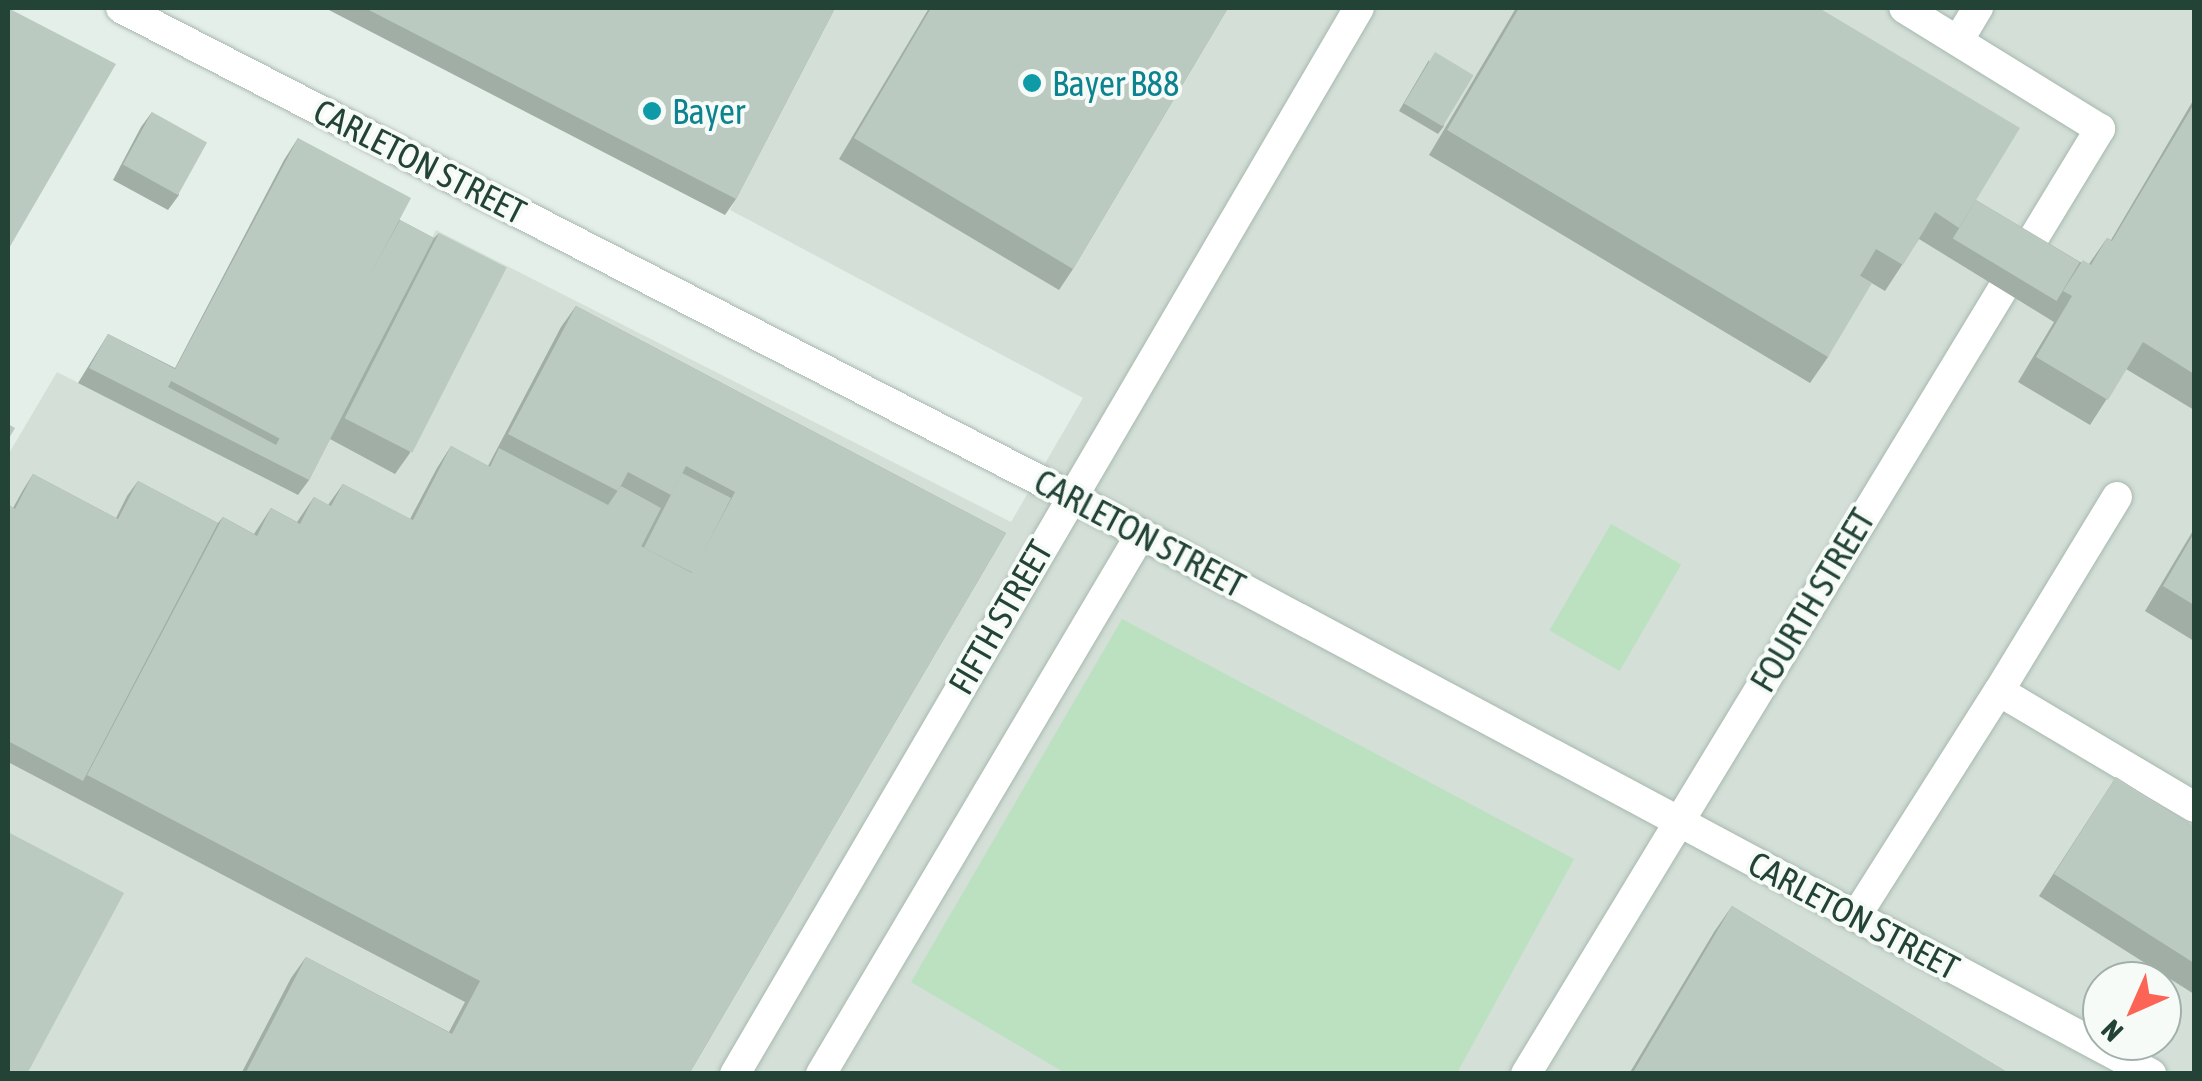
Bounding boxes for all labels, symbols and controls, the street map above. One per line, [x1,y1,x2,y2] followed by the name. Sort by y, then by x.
[1052,62,1179,104] place label: Bayer B88
[1021,72,1043,94] marker: Bayer B88
[307,90,533,232] street label: CARLETON STREET
[672,90,745,132] place label: Bayer
[641,100,663,122] marker: Bayer
[1028,460,1252,606] street label: CARLETON STREET
[1741,501,1883,699] street label: FOURTH STREET
[939,533,1061,701] street label: FIFTH STREET
[1742,842,1966,988] street label: CARLETON STREET
[2082,961,2182,1061] north arrow
[2095,1014,2129,1048] text: N

